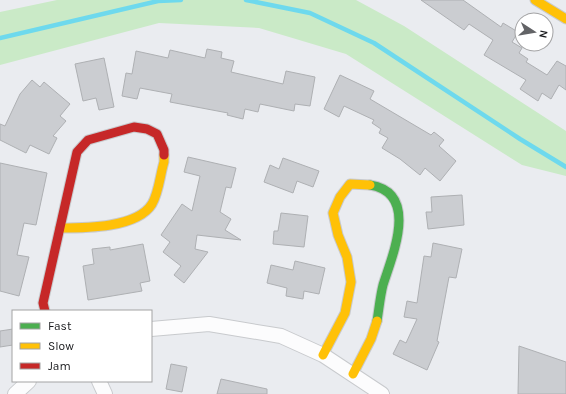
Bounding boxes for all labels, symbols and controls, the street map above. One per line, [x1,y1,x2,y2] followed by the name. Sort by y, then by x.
[514,12,554,52] north arrow
[536,29,550,39] text: N
[12,310,152,382] legend
[48,319,72,333] text: Fast
[48,339,74,353] text: Slow
[48,359,71,373] text: Jam

